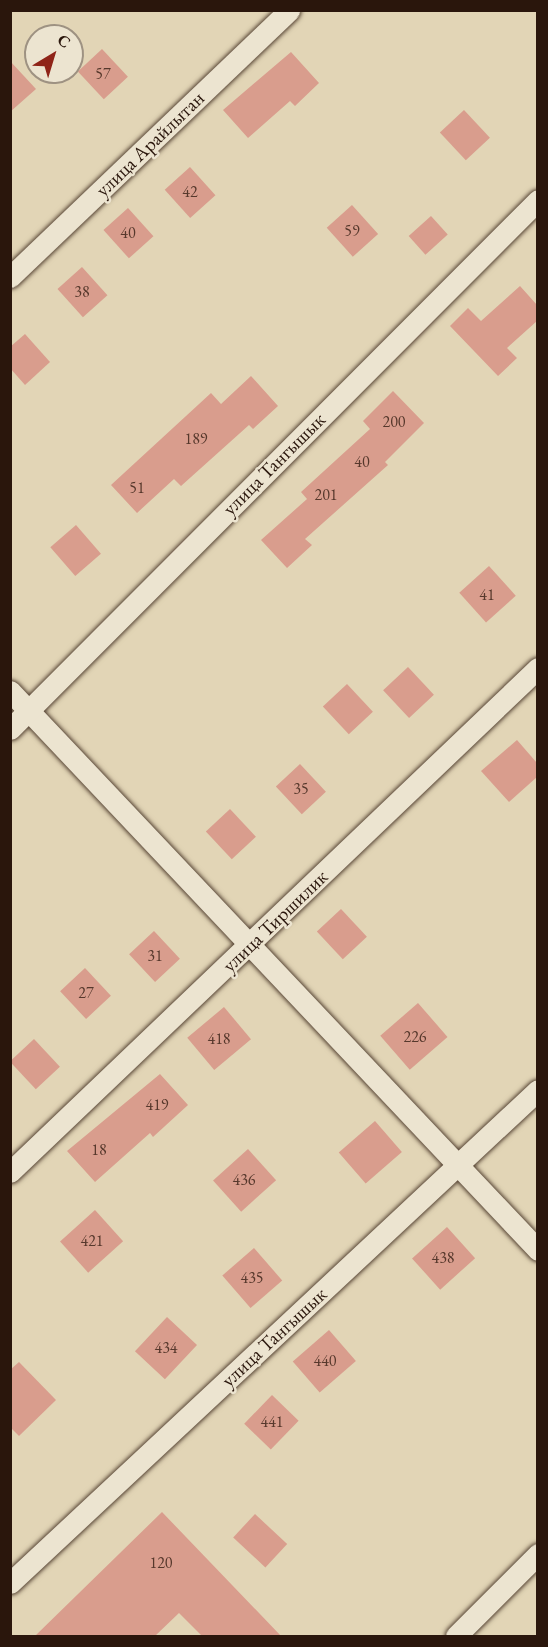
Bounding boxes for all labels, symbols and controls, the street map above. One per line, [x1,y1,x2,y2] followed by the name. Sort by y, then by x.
[24,24,84,84] north arrow
[53,29,75,53] text: С
[95,64,111,84] house number: 57
[91,86,209,202] street label: улица Арайлытан
[182,182,198,202] house number: 42
[344,221,360,241] house number: 59
[120,223,136,243] house number: 40
[74,282,90,302] house number: 38
[218,408,330,520] street label: улица Тангышык
[382,412,406,432] house number: 200
[184,429,208,449] house number: 189
[354,452,370,472] house number: 40
[129,478,145,498] house number: 51
[314,485,338,505] house number: 201
[479,585,495,605] house number: 41
[293,779,309,799] house number: 35
[217,865,333,977] street label: улица Тиршилик
[147,946,163,966] house number: 31
[78,983,94,1003] house number: 27
[403,1027,427,1047] house number: 226
[207,1029,231,1049] house number: 418
[145,1095,169,1115] house number: 419
[91,1140,107,1160] house number: 18
[232,1170,256,1190] house number: 436
[80,1231,104,1251] house number: 421
[431,1248,455,1268] house number: 438
[240,1268,264,1288] house number: 435
[216,1282,332,1392] street label: улица Тангышык
[154,1338,178,1358] house number: 434
[313,1351,337,1371] house number: 440
[260,1412,284,1432] house number: 441
[149,1553,173,1573] house number: 120

